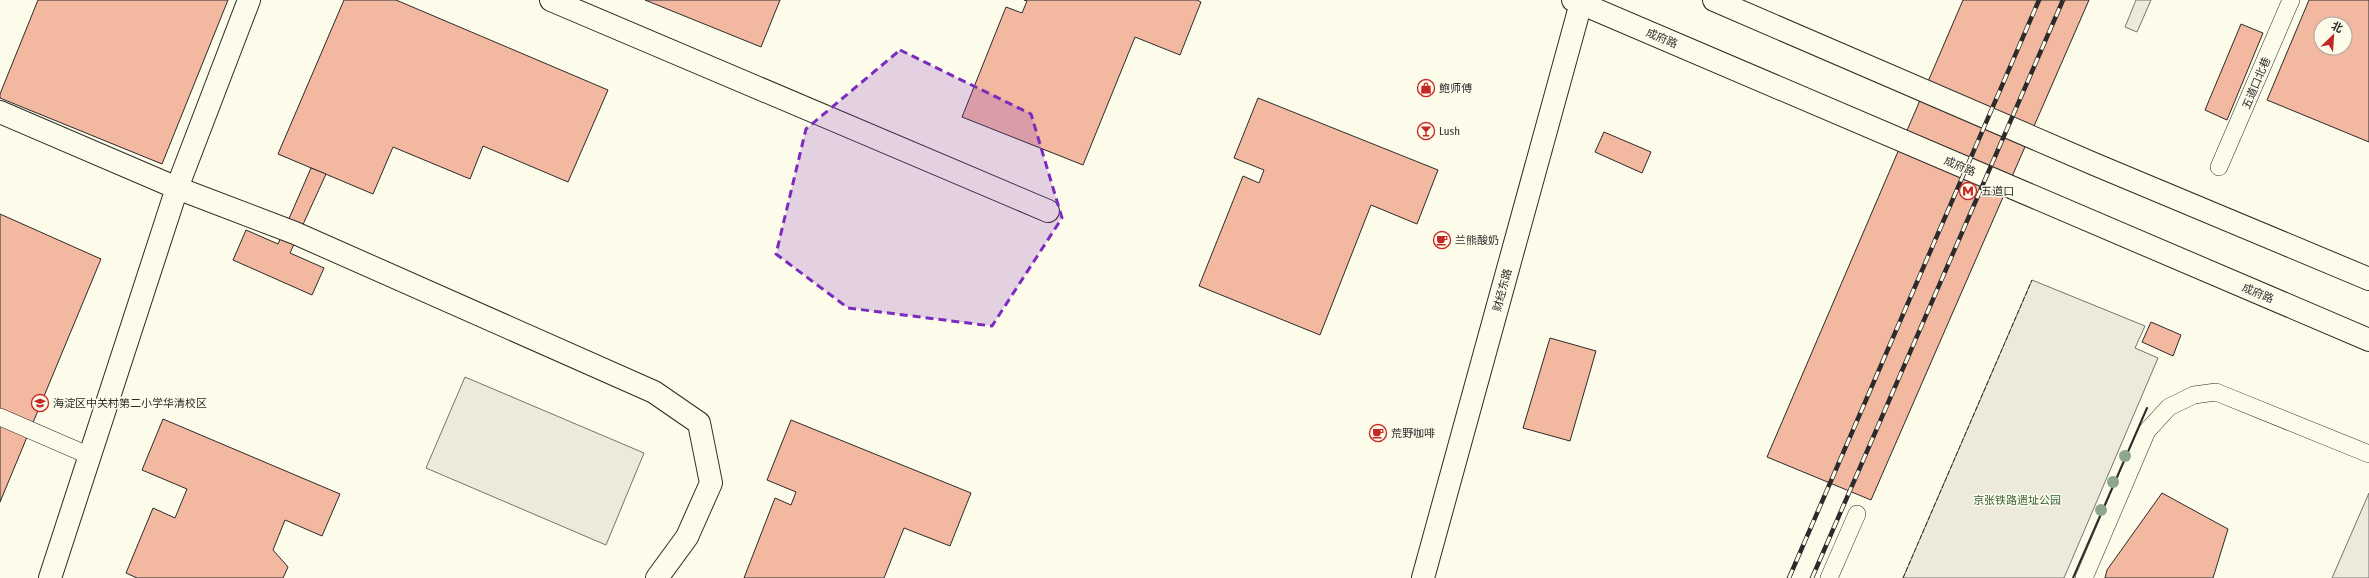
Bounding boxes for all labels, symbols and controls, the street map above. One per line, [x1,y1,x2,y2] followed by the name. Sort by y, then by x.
[2313,16,2353,56] north arrow
[2329,19,2345,36] text: 北
[1644,26,1680,51] street label: 成府路
[2240,55,2273,111] street label: 五道口北巷
[1416,78,1436,98] shop icon: 鲍师傅
[1439,82,1472,95] place label: 鲍师傅
[1416,121,1436,141] bar icon: Lush
[1439,125,1460,138] place label: Lush
[1942,154,1978,179] street label: 成府路
[1958,181,1978,201] metro station icon: 五道口
[1981,185,2014,198] place label: 五道口
[1432,230,1452,250] cafe icon: 兰熊酸奶
[1455,234,1499,247] place label: 兰熊酸奶
[1491,267,1514,313] street label: 财经东路
[2240,281,2276,306] street label: 成府路
[30,393,50,413] school or university icon: 海淀区中关村第二小学华清校区
[53,397,207,410] place label: 海淀区中关村第二小学华清校区
[1368,423,1388,443] cafe icon: 荒野咖啡
[1391,427,1435,440] place label: 荒野咖啡
[1973,494,2061,507] park label: 京张铁路遗址公园

